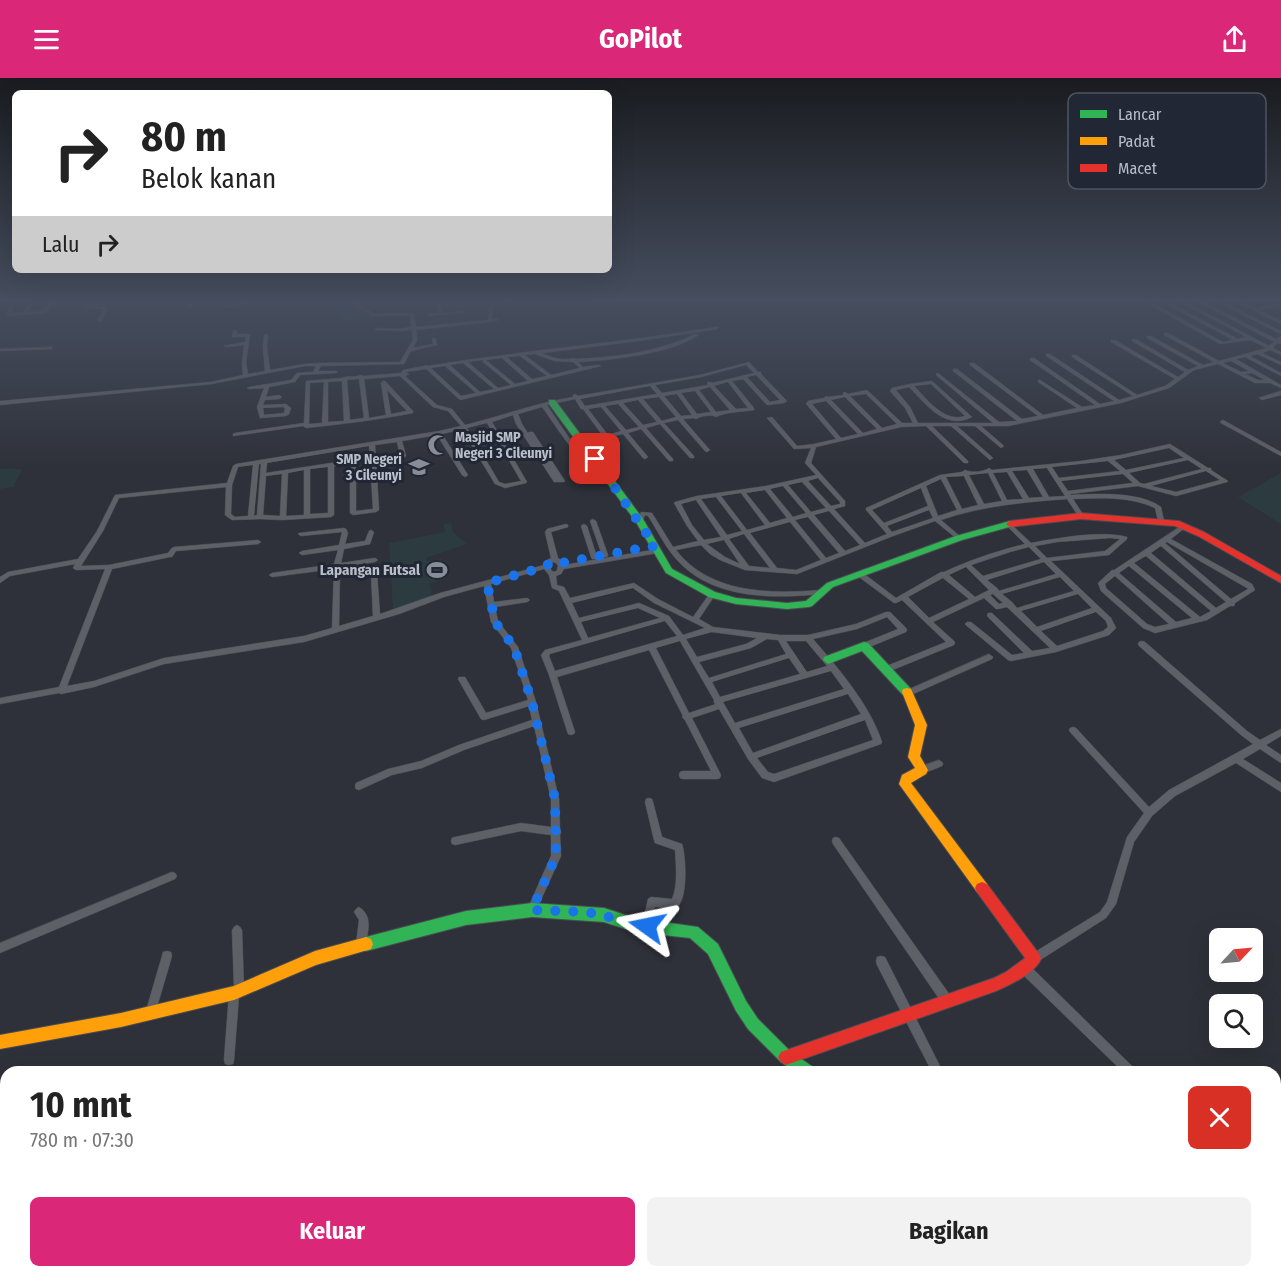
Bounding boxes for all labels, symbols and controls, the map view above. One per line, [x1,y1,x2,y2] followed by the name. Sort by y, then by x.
[30,23,63,56] icon: menu
[599,23,682,55] text: GoPilot
[1218,23,1251,56] icon: share
[1068,93,1266,189] legend
[1118,105,1162,124] text: Lancar
[141,112,227,162] text: 80 m
[42,114,120,192] icon: right
[1118,132,1156,151] text: Padat
[1118,159,1158,178] text: Macet
[141,163,276,195] text: Belok kanan
[91,228,124,261] icon: right
[42,231,79,258] text: Lalu
[455,429,552,462] place label: Masjid SMP Negeri 3 Cileunyi
[426,433,450,457] mosque icon: Masjid SMP Negeri 3 Cileunyi
[569,433,620,484] pin
[578,442,611,475] icon: arrive
[336,451,402,484] place label: SMP Negeri 3 Cileunyi
[407,455,431,479] school or university icon: SMP Negeri 3 Cileunyi
[425,558,449,582] sports icon: Lapangan Futsal
[320,561,421,579] place label: Lapangan Futsal
[615,894,679,958] position arrow
[1209,928,1263,982] north arrow
[1209,928,1263,1048] map controls
[1209,994,1263,1048] button: search
[30,1083,131,1127] text: 10 mnt
[1188,1086,1251,1149] button: close
[30,1128,134,1152] text: 780 m · 07:30
[30,1197,635,1266] button: Keluar
[647,1197,1251,1266] button: Bagikan

